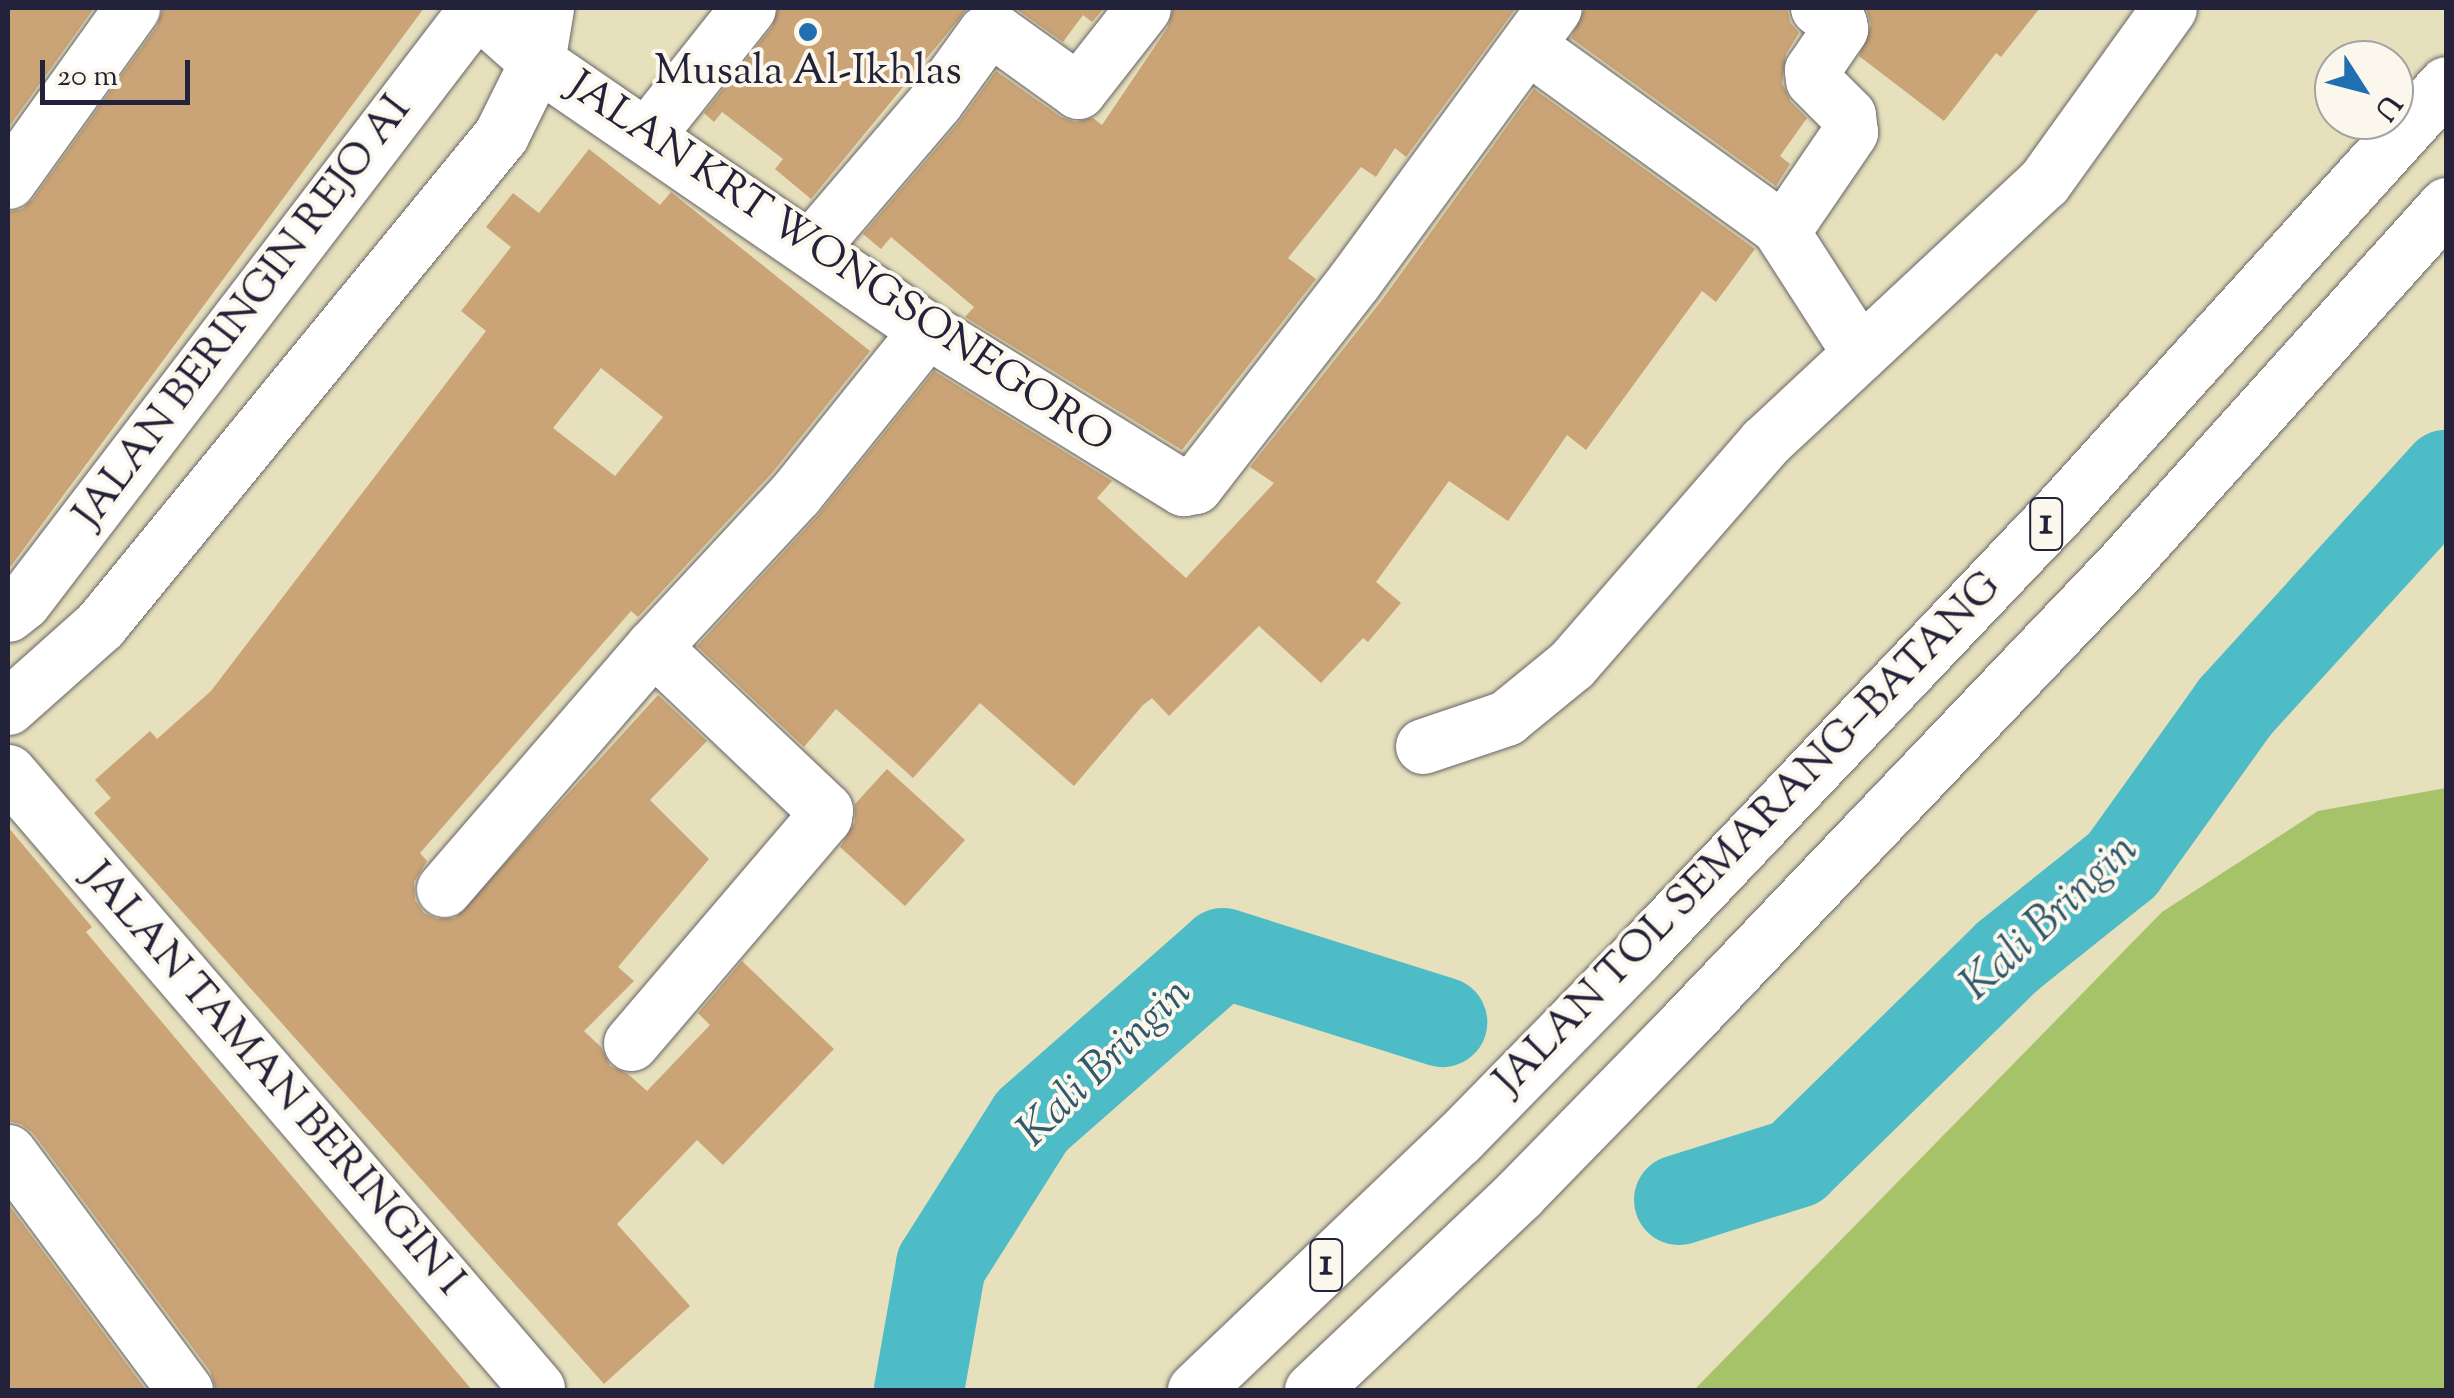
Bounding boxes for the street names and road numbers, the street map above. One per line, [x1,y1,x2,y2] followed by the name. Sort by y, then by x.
[557,62,1121,466] street label: JALAN KRT WONGSONEGORO
[65,87,423,539] street label: JALAN BERINGIN REJO AI
[2028,489,2064,559] road number: 1
[1485,563,2013,1107] street label: JALAN TOL SEMARANG–BATANG
[70,853,474,1307] street label: JALAN TAMAN BERINGIN I
[1308,1230,1344,1300] road number: 1

